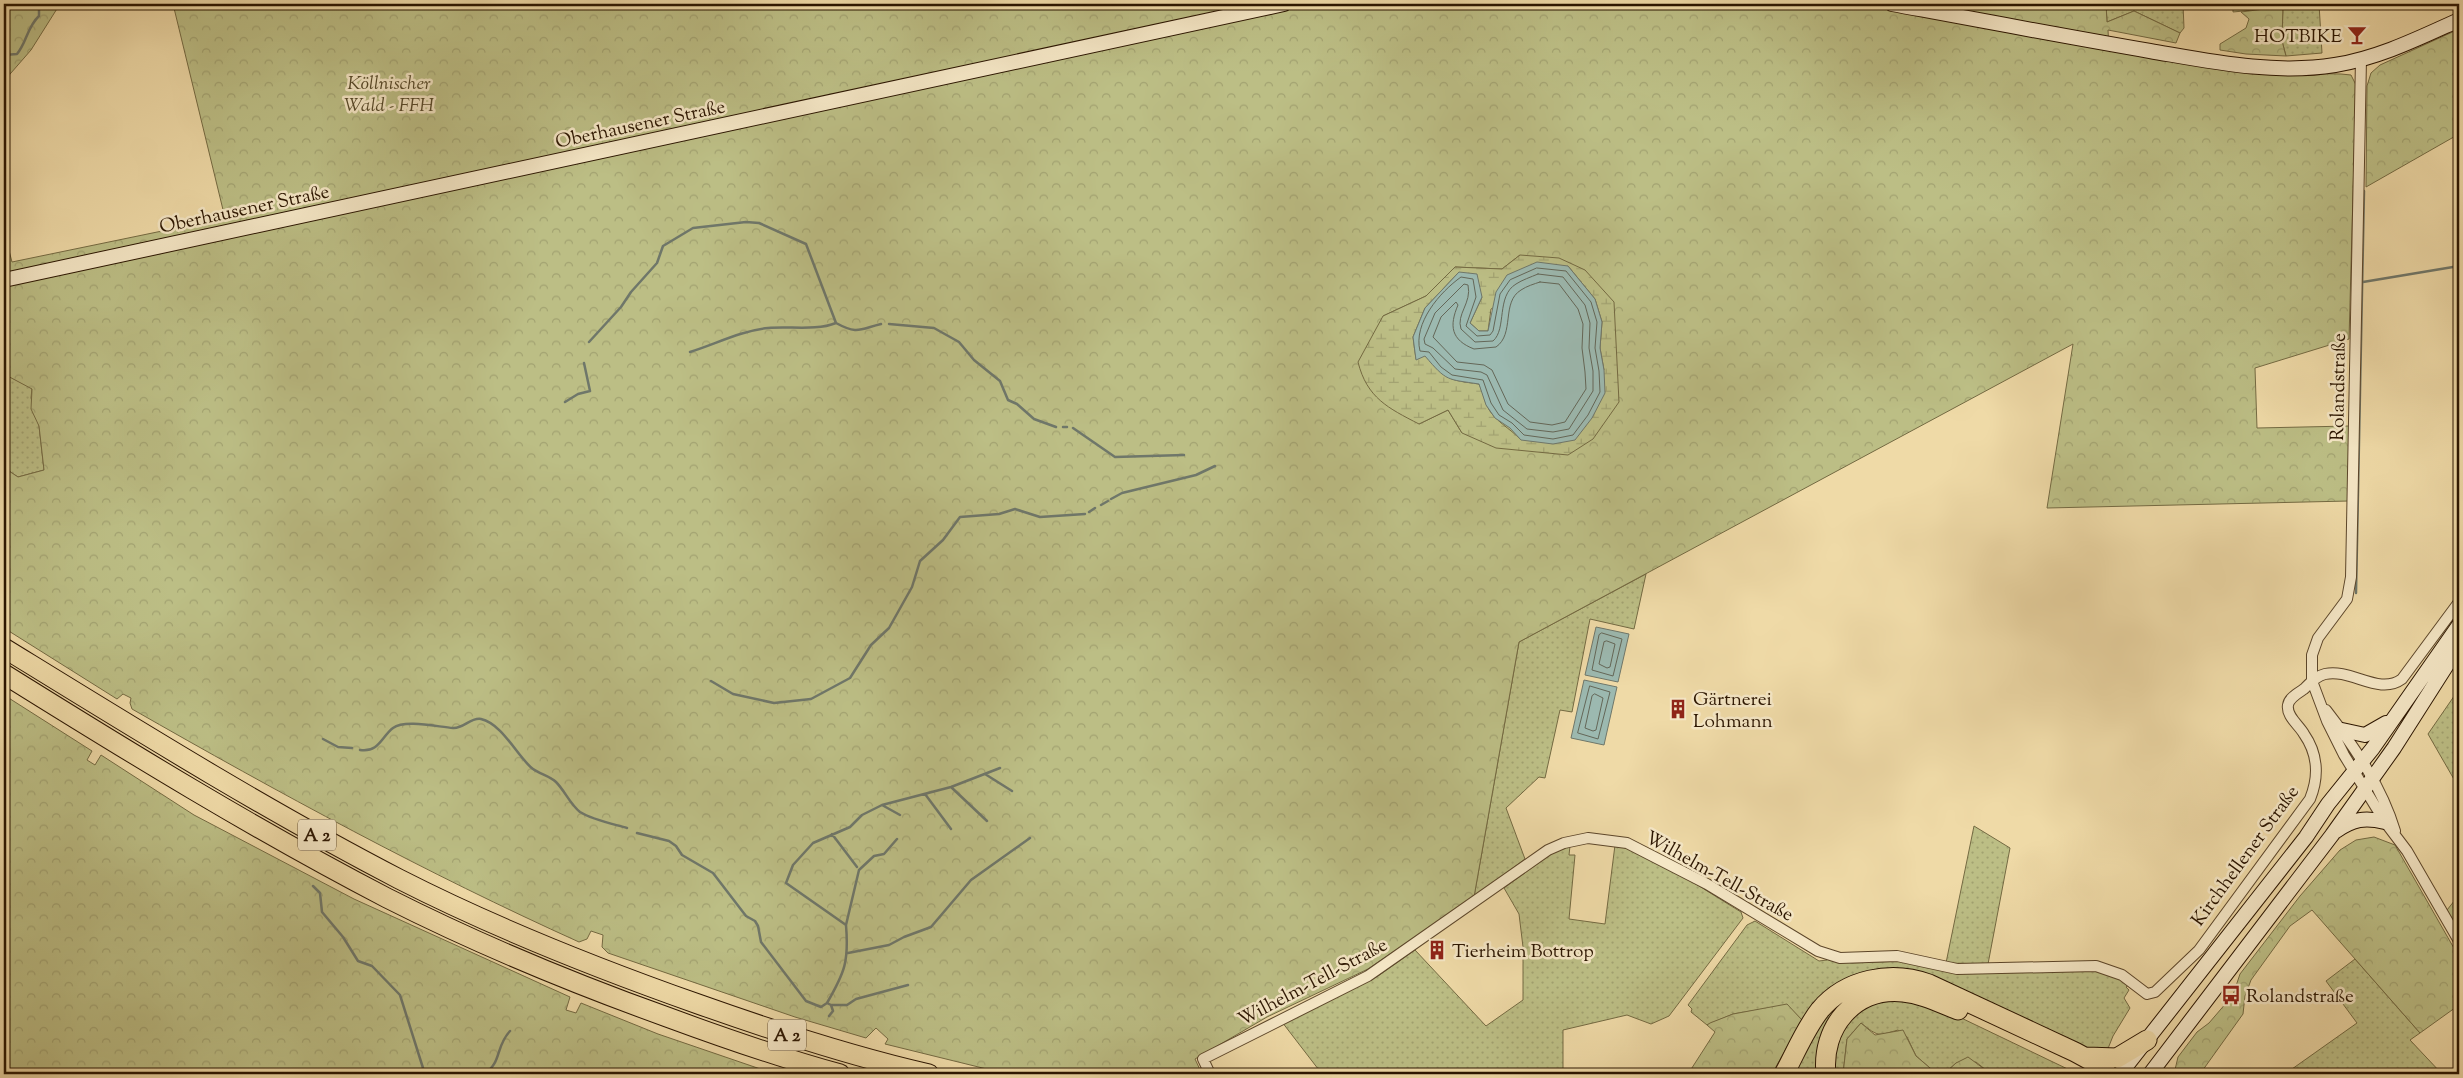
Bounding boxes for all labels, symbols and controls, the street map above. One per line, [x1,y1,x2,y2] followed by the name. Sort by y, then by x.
[2254,24,2343,51] place label: HOTBIKE
[2346,24,2368,46] bar icon: HOTBIKE
[344,71,434,120] park label: Köllnischer Wald - FFH
[553,94,728,157] street label: Oberhausener Straße
[157,179,332,242] street label: Oberhausener Straße
[2325,333,2354,441] street label: Rolandstraße
[1693,687,1773,736] place label: Gärtnerei Lohmann
[1667,698,1689,720] building icon: Gärtnerei Lohmann
[2186,780,2307,933] street label: Kirchhellener Straße
[298,820,336,850] road number: A 2
[1640,825,1798,929] street label: Wilhelm-Tell-Straße
[1234,932,1393,1034] street label: Wilhelm-Tell-Straße
[1426,939,1448,961] building icon: Tierheim Bottrop
[1452,939,1594,966] place label: Tierheim Bottrop
[2220,984,2242,1006] bus stop icon: Rolandstraße
[2246,984,2354,1011] place label: Rolandstraße
[768,1020,806,1050] road number: A 2

